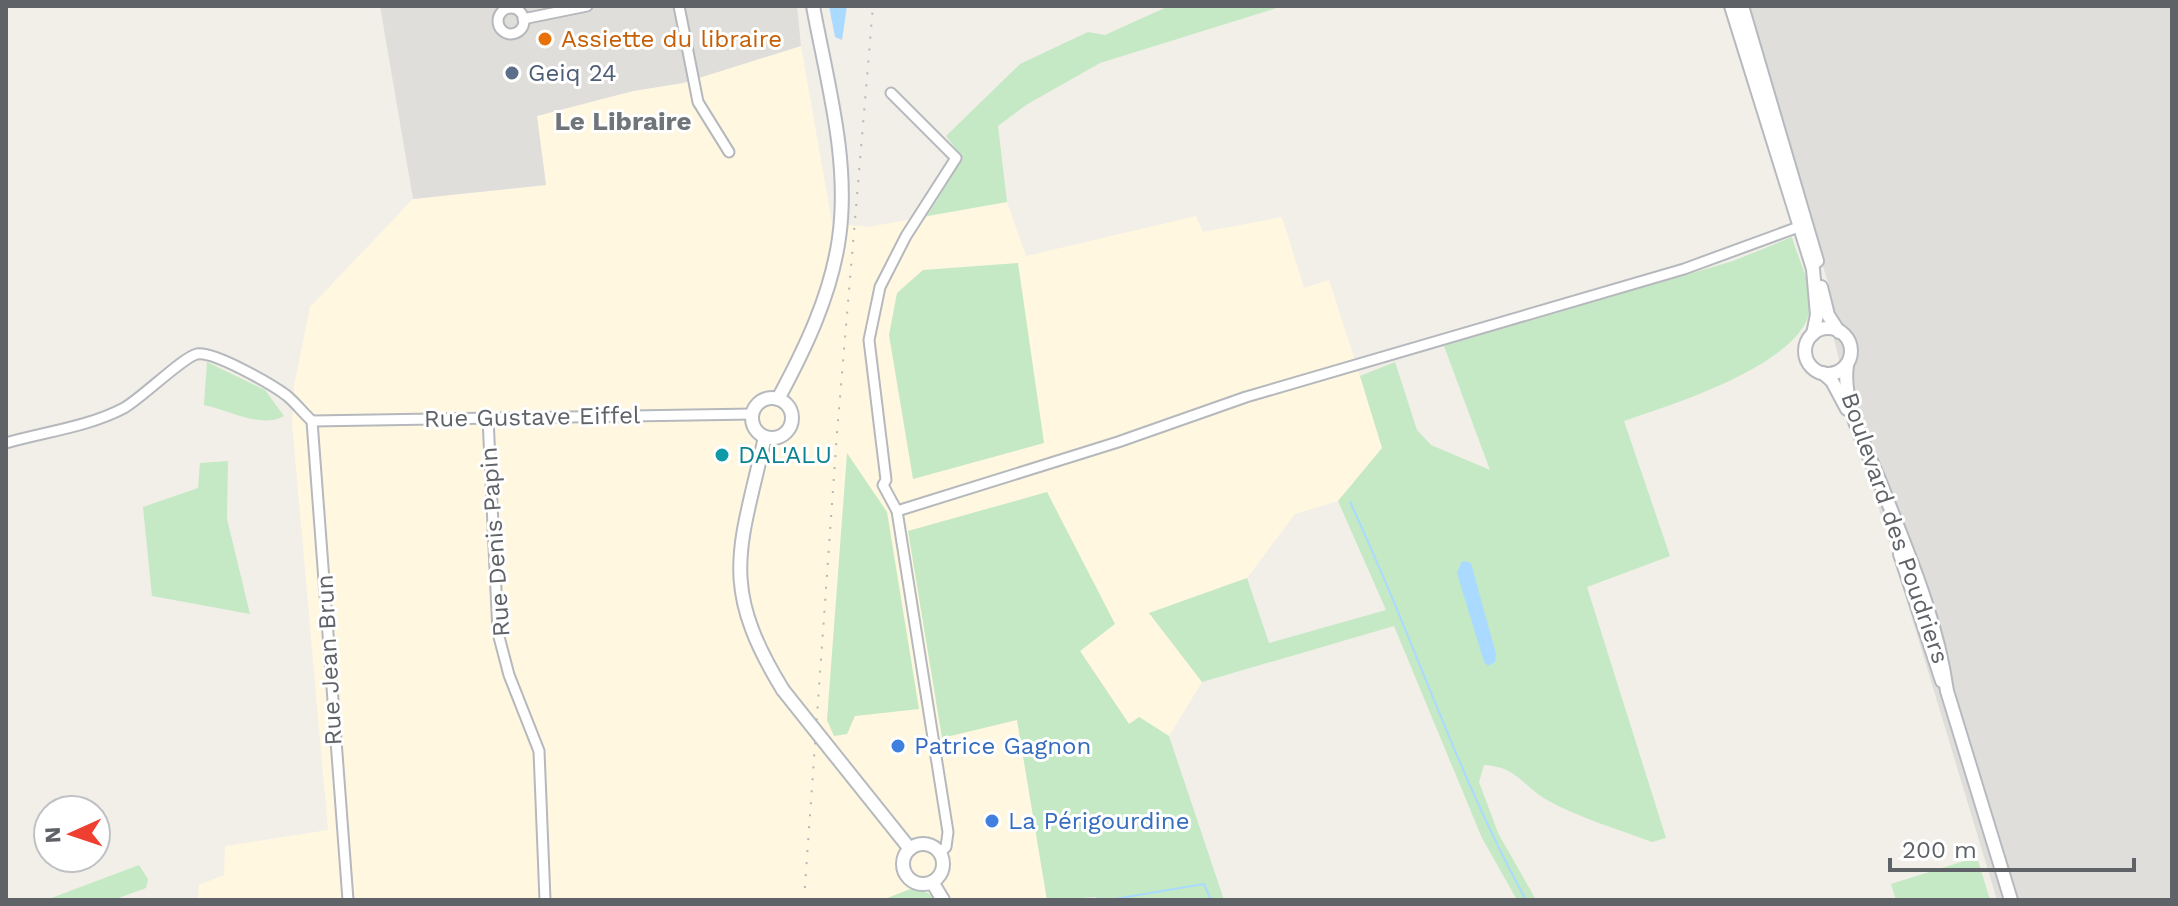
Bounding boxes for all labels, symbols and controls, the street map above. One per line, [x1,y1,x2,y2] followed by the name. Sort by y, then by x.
[561,25,782,53] place label: Assiette du libraire
[536,30,554,48] marker: Assiette du libraire
[528,59,617,87] place label: Geiq 24
[503,64,521,82] marker: Geiq 24
[554,106,692,136] district label: Le Libraire
[1835,389,1955,667] street label: Boulevard des Poudriers
[424,401,641,433] street label: Rue Gustave Eiffel
[738,441,832,469] place label: DAL'ALU
[474,446,516,638] street label: Rue Denis Papin
[713,446,731,464] marker: DAL'ALU
[311,574,347,746] street label: Rue Jean Brun
[914,732,1091,760] place label: Patrice Gagnon
[889,737,907,755] marker: Patrice Gagnon
[32,794,112,874] north arrow
[1008,807,1190,835] place label: La Périgourdine
[983,812,1001,830] marker: La Périgourdine
[1890,822,2134,872] scale bar
[40,826,65,844] text: N
[1902,836,1977,864] text: 200 m

